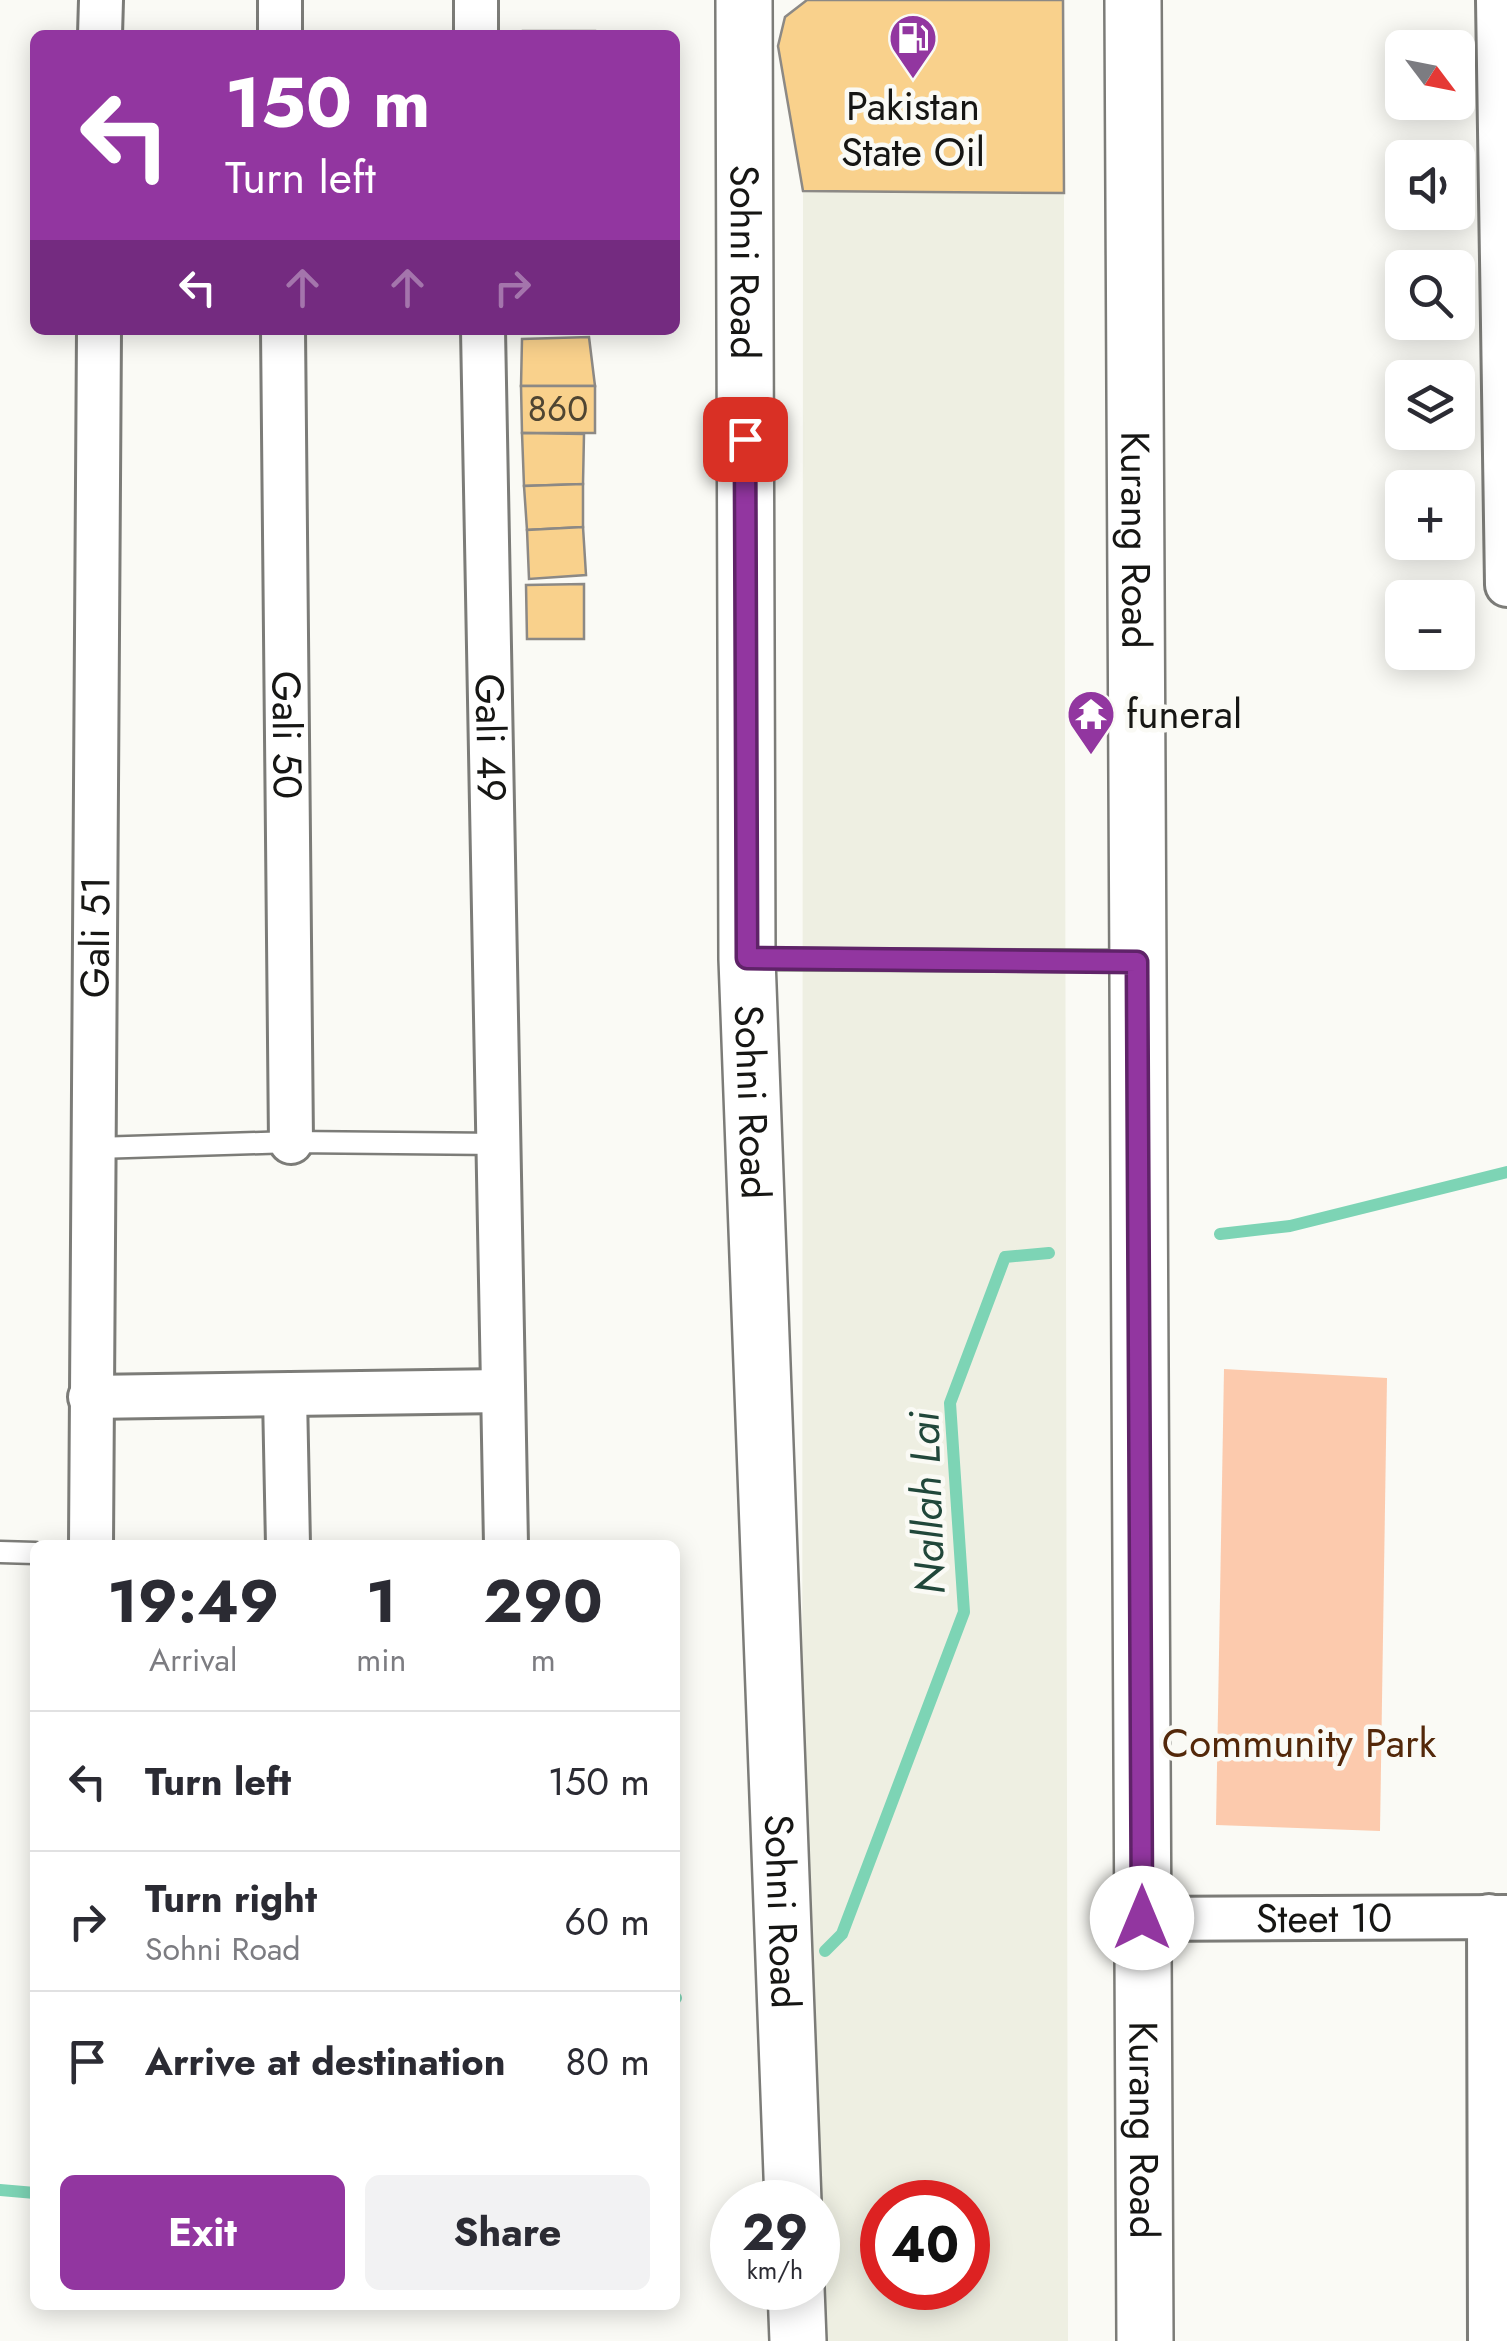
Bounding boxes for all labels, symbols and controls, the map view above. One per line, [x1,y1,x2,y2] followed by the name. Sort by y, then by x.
[887,12,939,80] fuel station icon: Pakistan State Oil
[1385,30,1475,120] north arrow
[1385,30,1475,670] map controls
[225,52,431,153] text: 150 m
[60,70,190,200] icon: left
[841,77,985,181] place label: Pakistan State Oil
[1385,140,1475,230] button: sound
[225,145,376,210] text: Turn left
[716,165,774,359] street label: Sohni Road
[1385,250,1475,340] button: search
[170,260,225,315] icon: left
[275,260,330,315] icon: ahead
[380,260,435,315] icon: ahead
[485,260,540,315] icon: right
[1385,360,1475,450] button: layers
[528,384,588,434] house number: 860
[703,397,788,482] pin
[718,412,773,467] icon: arrive
[1106,431,1165,649] street label: Kurang Road
[1385,470,1475,560] button: +
[1385,580,1475,670] button: −
[257,670,317,799] street label: Gali 50
[461,673,521,803] street label: Gali 49
[1126,685,1242,743] place label: funeral
[1065,688,1117,756] temple icon: funeral
[66,876,124,998] street label: Gali 51
[720,1004,785,1200] street label: Sohni Road
[893,1409,961,1595] water label: Nallah Lai
[107,1558,279,1645] text: 19:49
[366,1558,397,1645] text: 1
[484,1558,603,1645] text: 290
[149,1637,237,1683] text: Arrival
[356,1637,406,1683] text: min
[531,1637,556,1683] text: m
[1162,1714,1437,1772] park label: Community Park
[60,1754,115,1809] icon: left
[145,1754,291,1809] text: Turn left
[548,1754,650,1809] text: 150 m
[750,1813,815,2010] street label: Sohni Road
[1090,1866,1194,1970] position arrow
[145,1871,317,1926] text: Turn right
[1256,1889,1392,1947] street label: Steet 10
[60,1894,115,1949] icon: right
[564,1894,650,1949] text: 60 m
[145,1926,301,1972] text: Sohni Road
[1114,2021,1173,2239] street label: Kurang Road
[60,2034,115,2089] icon: arrive
[145,2034,506,2089] text: Arrive at destination
[565,2034,650,2089] text: 80 m
[60,2175,345,2290] button: Exit
[365,2175,650,2290] button: Share
[860,2180,990,2310] speed limit sign: 40
[742,2196,808,2269] text: 29
[747,2252,803,2288] text: km/h

